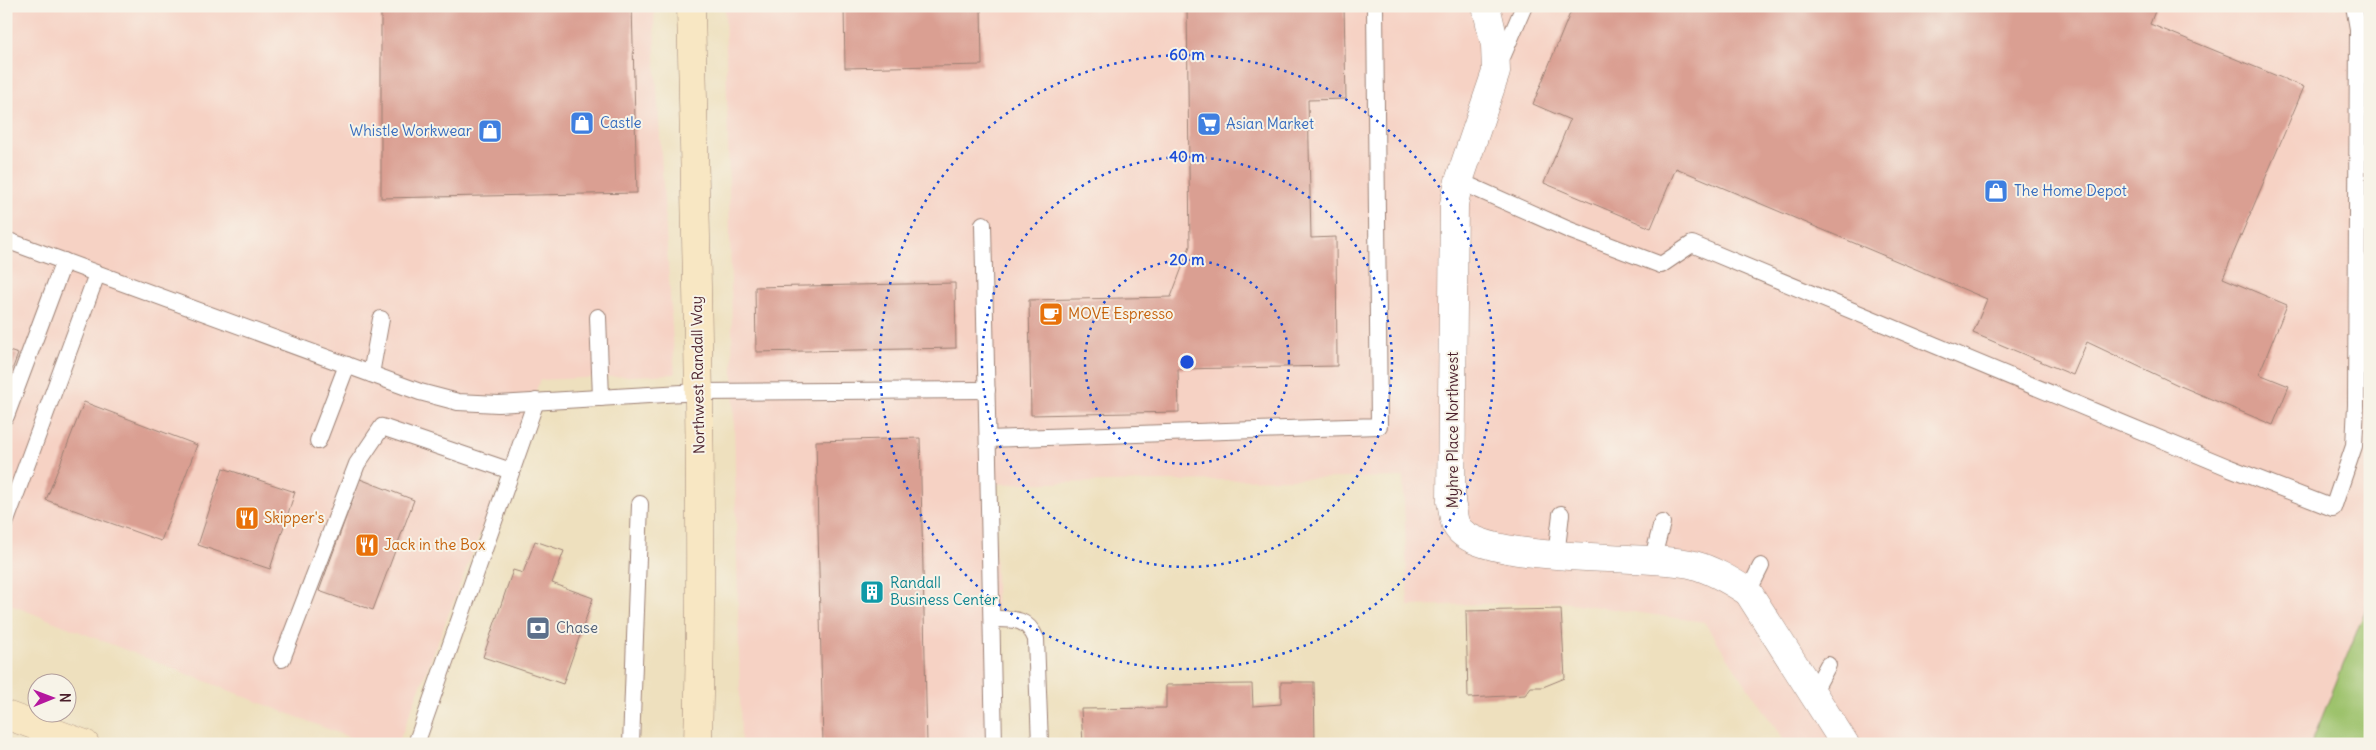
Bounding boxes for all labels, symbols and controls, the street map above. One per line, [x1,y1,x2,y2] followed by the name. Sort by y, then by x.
[1169,45,1205,64] text: 60 m
[569,110,595,136] shop icon: Castle
[1196,111,1222,137] supermarket icon: Asian Market
[600,113,642,132] place label: Castle
[1226,114,1314,133] place label: Asian Market
[477,118,503,144] shop icon: Whistle Workwear
[350,121,472,140] place label: Whistle Workwear
[1169,147,1205,166] text: 40 m
[1983,178,2009,204] shop icon: The Home Depot
[2014,181,2127,200] place label: The Home Depot
[1170,250,1204,269] text: 20 m
[687,296,708,454] street label: Northwest Randall Way
[1038,301,1064,327] cafe icon: MOVE Espresso
[1068,304,1174,323] place label: MOVE Espresso
[1443,352,1462,508] street label: Myhre Place Northwest
[1178,353,1196,371] centre of rings
[234,505,260,531] restaurant icon: Skipper's
[264,508,325,527] place label: Skipper's
[354,532,380,558] restaurant icon: Jack in the Box
[384,535,486,554] place label: Jack in the Box
[890,573,998,609] place label: Randall Business Center
[859,579,885,605] building icon: Randall Business Center
[525,615,551,641] bank icon: Chase
[556,618,598,637] place label: Chase
[28,672,78,722] north arrow
[56,693,74,703] text: N

